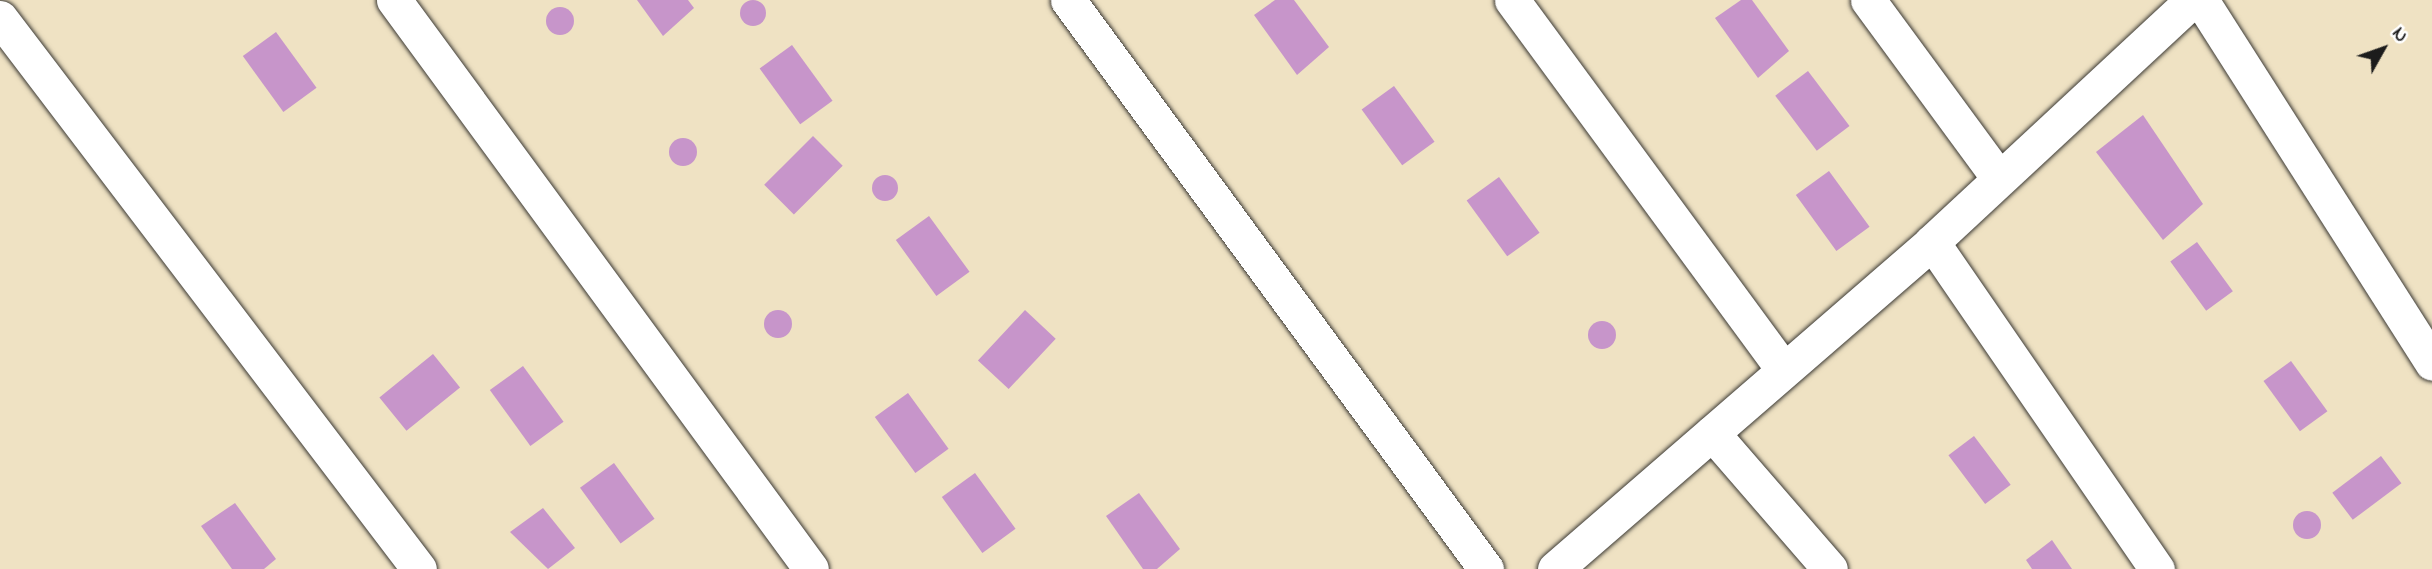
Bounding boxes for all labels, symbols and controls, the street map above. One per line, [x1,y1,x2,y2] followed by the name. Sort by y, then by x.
[2348,14,2418,84] north arrow
[2385,22,2414,49] text: N

